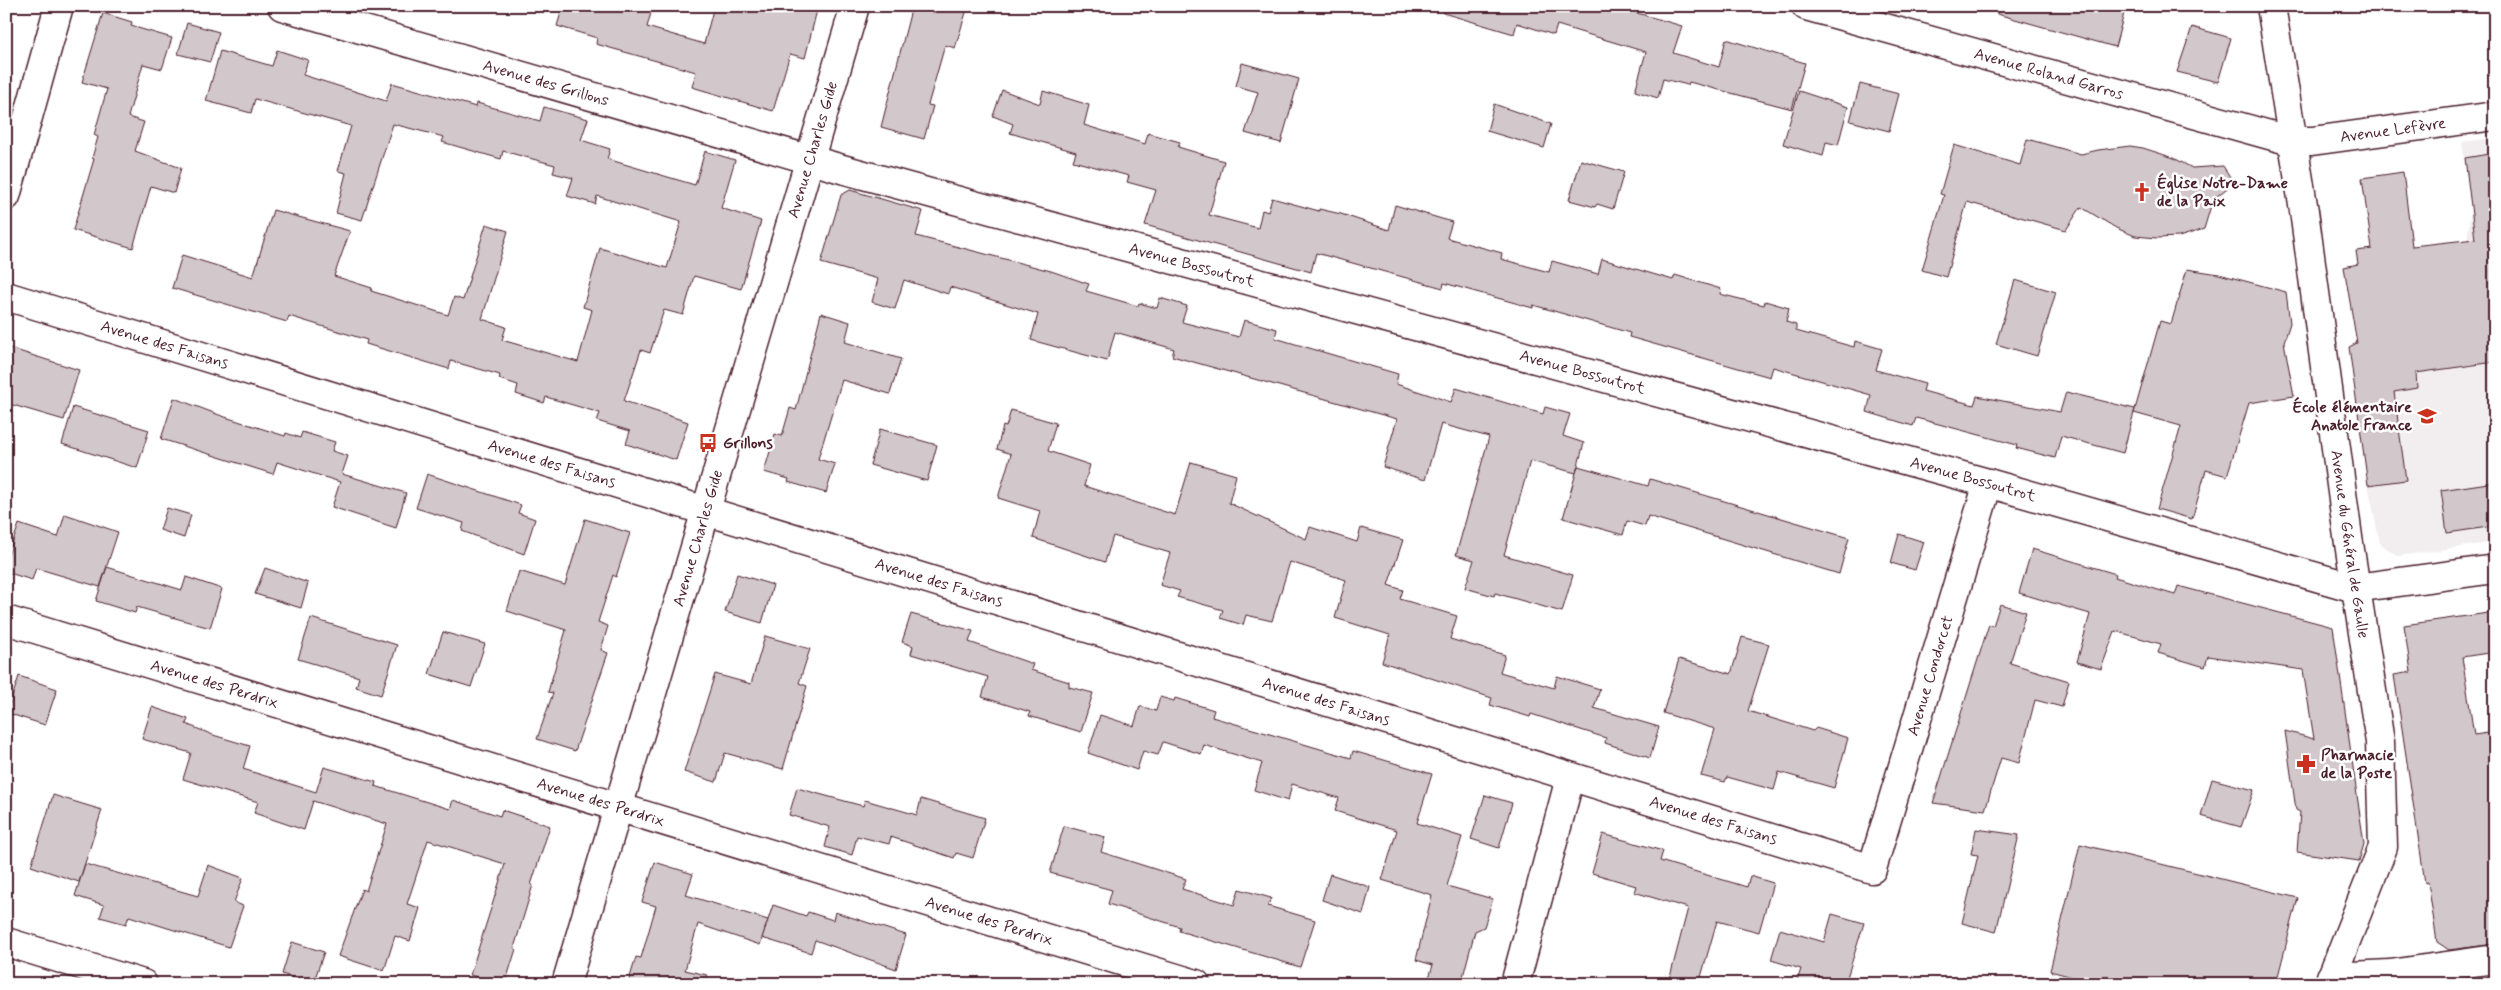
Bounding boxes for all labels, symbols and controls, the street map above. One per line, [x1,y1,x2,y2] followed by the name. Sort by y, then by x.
[1972,43,2126,104] street label: Avenue Roland Garros
[481,55,612,111] street label: Avenue des Grillons
[782,79,843,221] street label: Avenue Charles Gide
[2339,112,2447,148] street label: Avenue Lefèvre
[2157,172,2288,212] place label: Église Notre-Dame de la Paix
[2131,181,2153,203] church icon: Église Notre-Dame de la Paix
[1127,238,1258,292] street label: Avenue Bossoutrot
[98,315,231,374] street label: Avenue des Faisans
[1517,345,1648,399] street label: Avenue Bossoutrot
[2293,396,2412,436] place label: École élémentaire Anatole France
[2416,405,2438,427] school or university icon: École élémentaire Anatole France
[697,432,719,454] bus stop icon: Grillons
[723,433,773,454] place label: Grillons
[485,434,618,493] street label: Avenue des Faisans
[2326,449,2374,640] street label: Avenue du Général de Gaulle
[1908,452,2039,507] street label: Avenue Bossoutrot
[668,467,728,609] street label: Avenue Charles Gide
[872,553,1006,612] street label: Avenue des Faisans
[1902,612,1958,738] street label: Avenue Condorcet
[148,654,281,713] street label: Avenue des Perdrix
[1260,672,1393,731] street label: Avenue des Faisans
[2321,745,2394,784] place label: Pharmacie de la Poste
[2295,753,2317,775] pharmacy icon: Pharmacie de la Poste
[534,772,667,831] street label: Avenue des Perdrix
[1647,791,1780,850] street label: Avenue des Faisans
[923,891,1056,950] street label: Avenue des Perdrix

